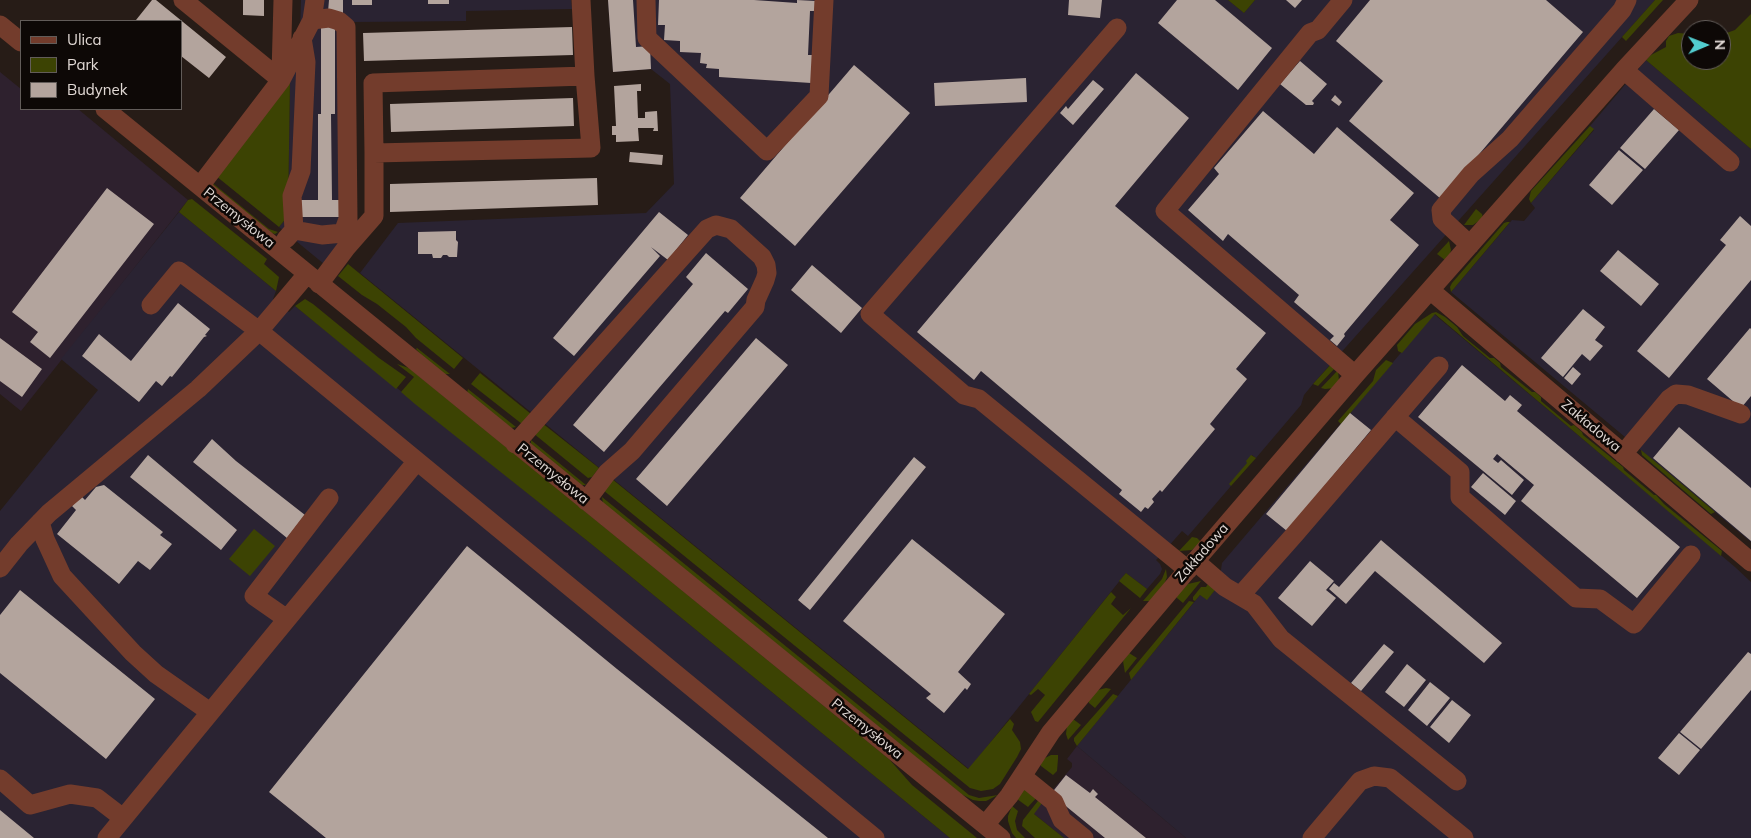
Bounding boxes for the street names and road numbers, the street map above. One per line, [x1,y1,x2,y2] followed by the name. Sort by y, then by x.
[200,184,278,252] street label: Przemysłowa
[1558,396,1624,456] street label: Zakładowa
[514,440,592,508] street label: Przemysłowa
[1172,520,1232,586] street label: Zakładowa
[828,695,906,763] street label: Przemysłowa

